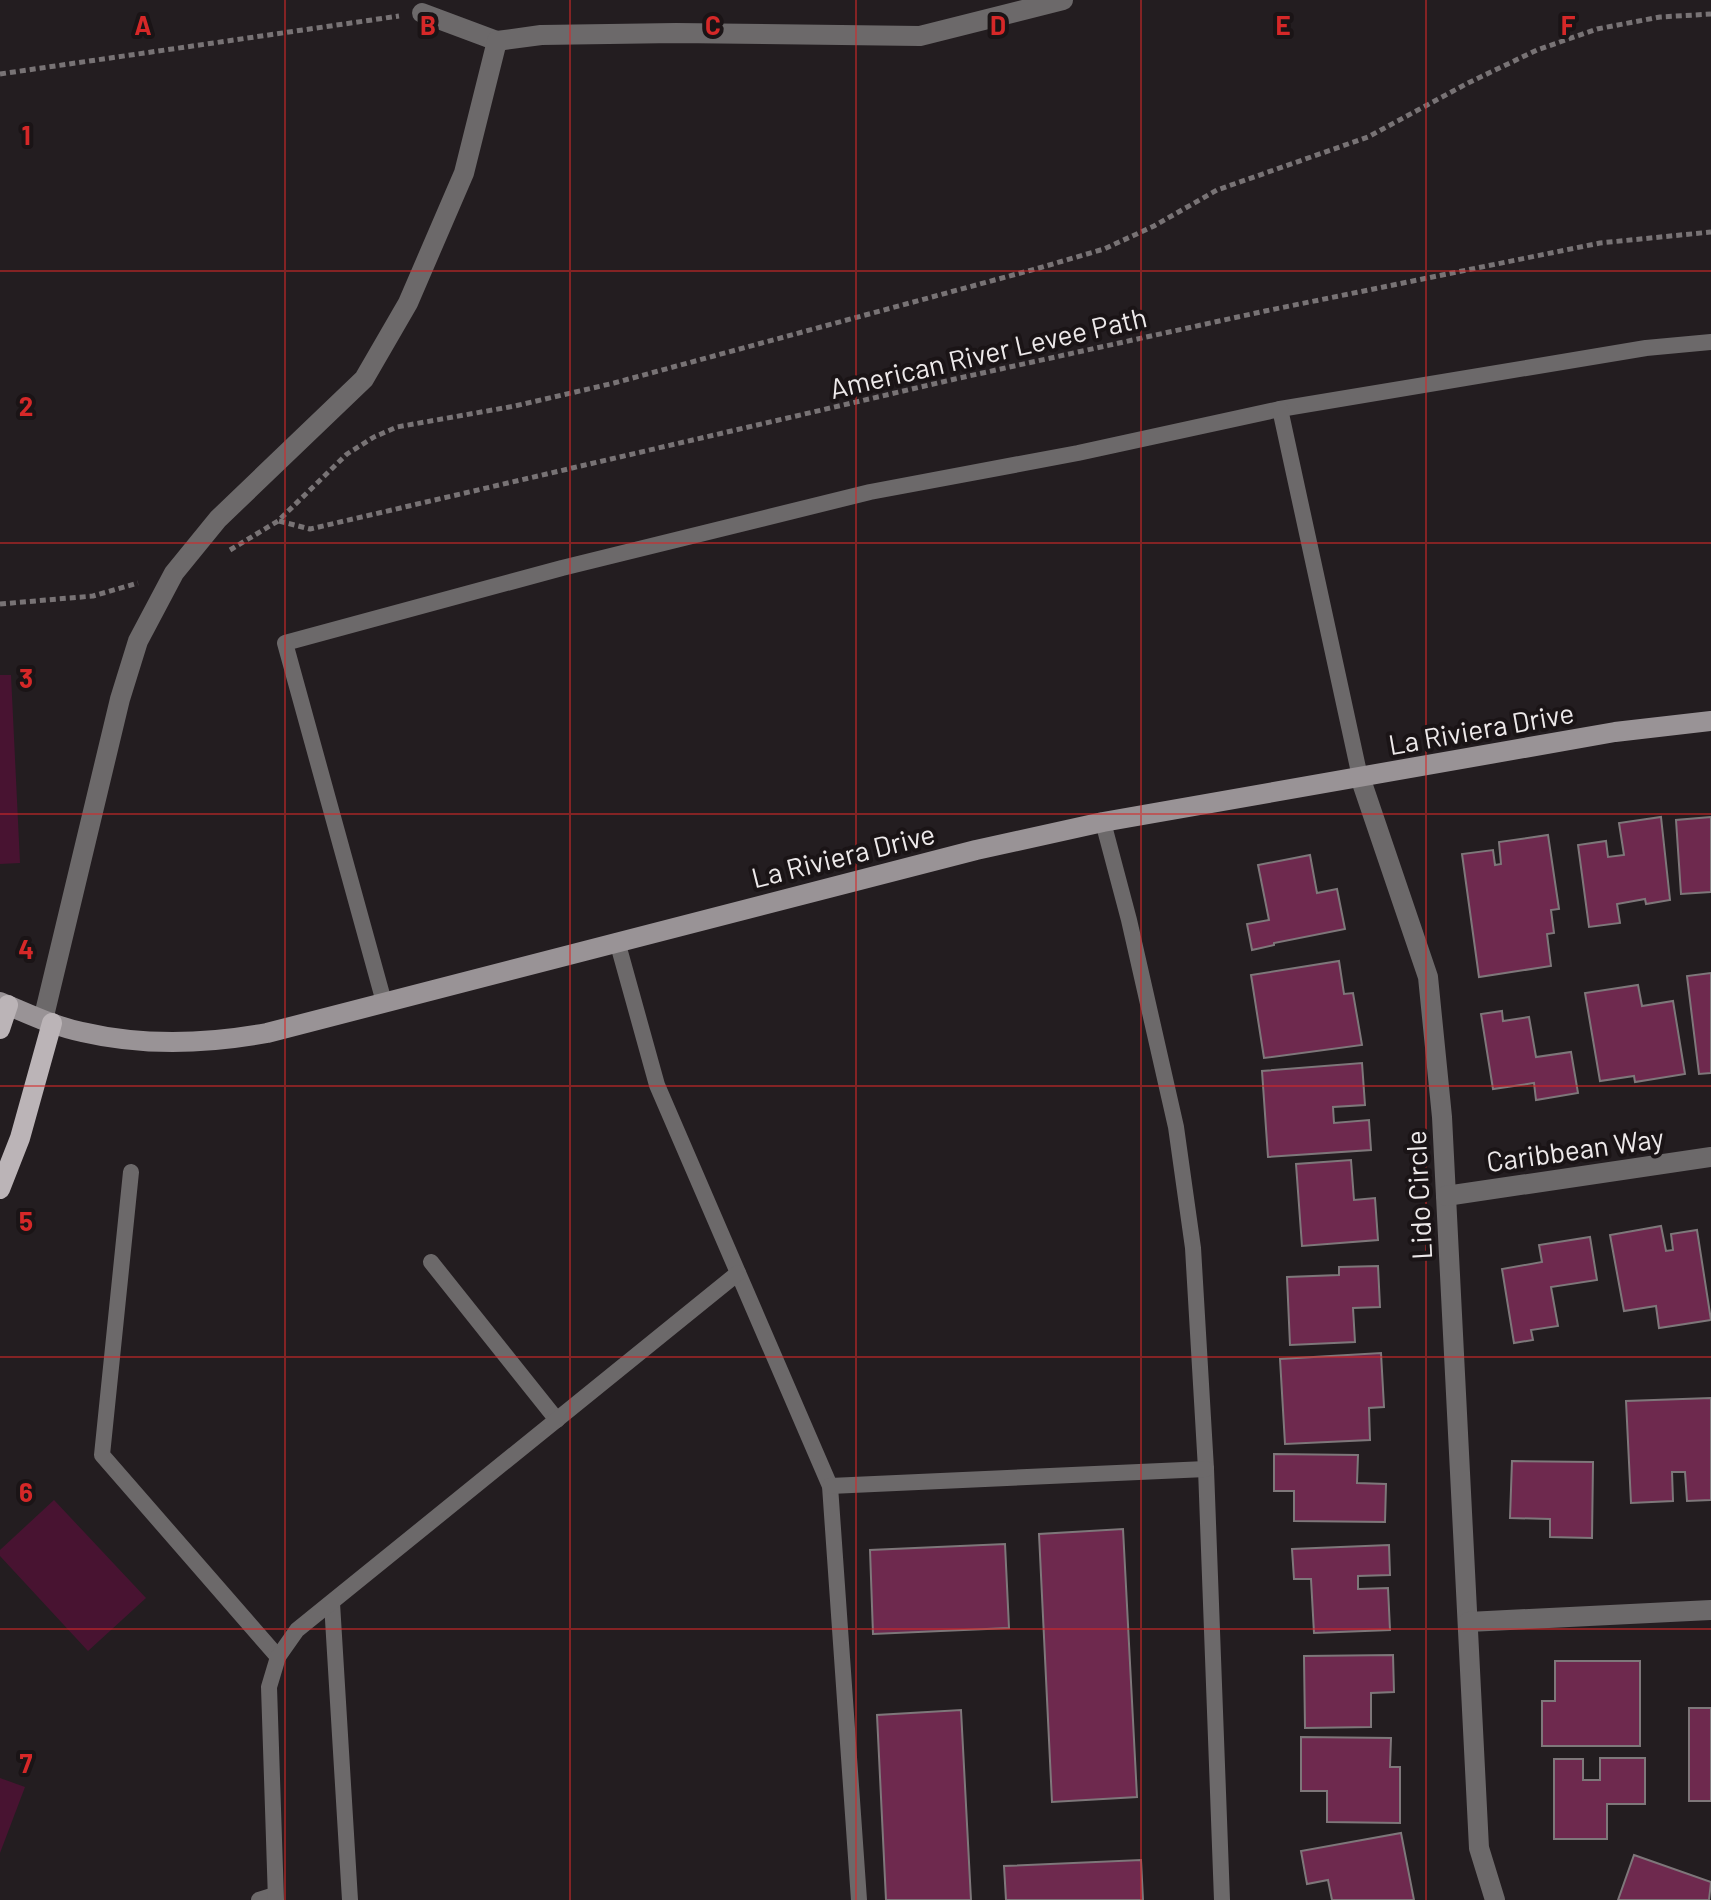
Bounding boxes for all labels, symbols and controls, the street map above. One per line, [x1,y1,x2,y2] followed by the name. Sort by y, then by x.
[134,9,152,40] text: A
[420,9,436,40] text: B
[705,9,721,40] text: C
[990,9,1006,40] text: D
[1275,9,1291,40] text: E
[1561,9,1576,40] text: F
[21,119,31,150] text: 1
[826,299,1150,405] street label: American River Levee Path
[19,390,33,421] text: 2
[19,662,33,693] text: 3
[1386,695,1576,761] street label: La Riviera Drive
[748,816,938,894] street label: La Riviera Drive
[18,933,34,964] text: 4
[1484,1120,1666,1178] street label: Caribbean Way
[1398,1130,1438,1260] street label: Lido Circle
[19,1205,33,1236] text: 5
[19,1476,33,1507] text: 6
[20,1747,33,1778] text: 7

